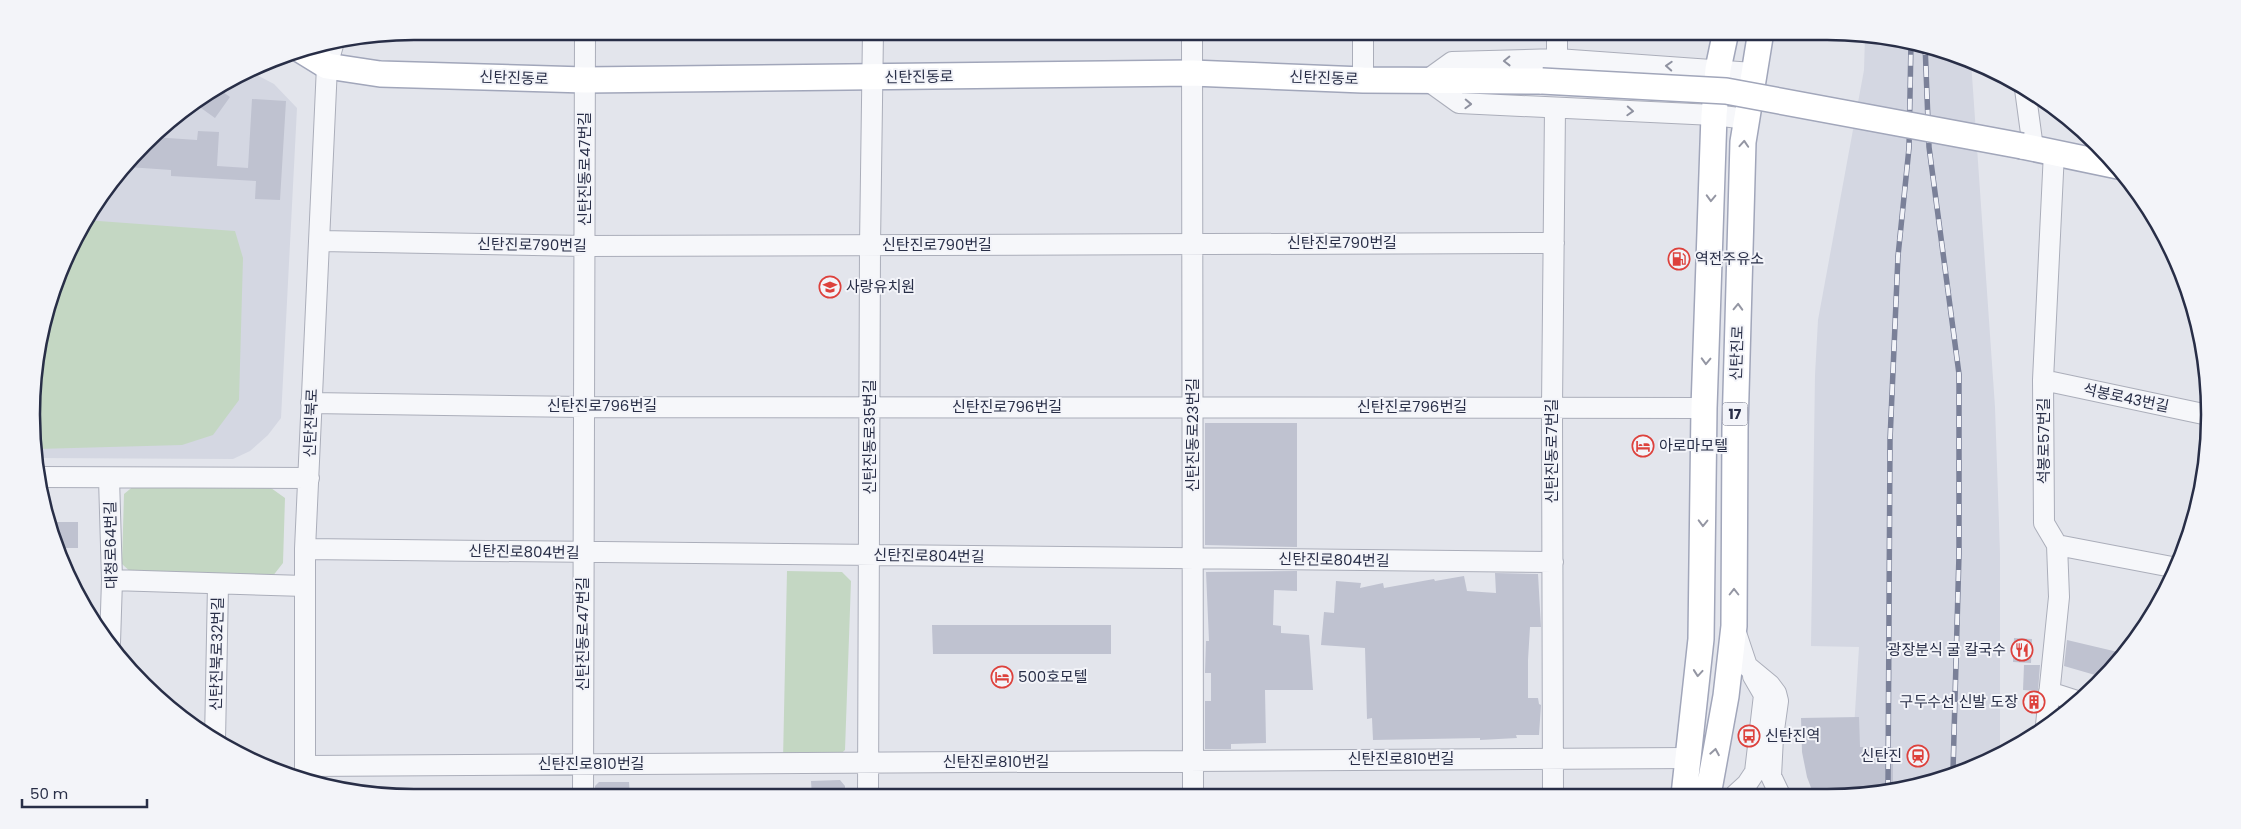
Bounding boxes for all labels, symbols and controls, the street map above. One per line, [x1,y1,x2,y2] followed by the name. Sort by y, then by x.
[1503,55,1511,66] one-way arrow
[1665,61,1673,72] one-way arrow
[884,65,954,88] street label: 신탄진동로
[479,66,549,89] street label: 신탄진동로
[1289,66,1359,89] street label: 신탄진동로
[1464,98,1472,109] one-way arrow
[1627,106,1635,116] one-way arrow
[574,112,595,226] street label: 신탄진동로47번길
[1738,140,1749,148] one-way arrow
[1706,195,1716,203] one-way arrow
[1287,232,1397,253] street label: 신탄진로790번길
[477,233,587,256] street label: 신탄진로790번길
[882,234,992,255] street label: 신탄진로790번길
[1667,247,1691,271] fuel station icon: 역전주유소
[1695,248,1764,269] place label: 역전주유소
[818,275,842,299] school or university icon: 사랑유치원
[846,276,915,297] place label: 사랑유치원
[1733,302,1744,310] one-way arrow
[1725,325,1748,381] street label: 신탄진로
[1700,357,1711,365] one-way arrow
[1182,378,1203,492] street label: 신탄진동로23번길
[2081,378,2171,417] street label: 석봉로43번길
[859,380,880,494] street label: 신탄진동로35번길
[299,388,322,458] street label: 신탄진북로
[547,395,657,416] street label: 신탄진로796번길
[952,396,1062,417] street label: 신탄진로796번길
[1357,396,1467,417] street label: 신탄진로796번길
[2033,398,2054,484] street label: 석봉로57번길
[1541,399,1562,503] street label: 신탄진동로7번길
[1722,402,1748,426] road number: 17
[1631,434,1655,458] hotel icon: 아로마모텔
[1659,435,1728,456] place label: 아로마모텔
[99,501,122,589] street label: 대청로64번길
[1698,520,1708,528] one-way arrow
[468,540,580,563] street label: 신탄진로804번길
[873,544,985,567] street label: 신탄진로804번길
[1278,548,1390,571] street label: 신탄진로804번길
[572,577,593,691] street label: 신탄진동로47번길
[1729,587,1739,595] one-way arrow
[205,597,228,711] street label: 신탄진북로32번길
[2010,638,2034,662] restaurant icon: 광장분식 굴 칼국수
[1888,639,2006,660] place label: 광장분식 굴 칼국수
[990,665,1014,689] hotel icon: 500호모텔
[1018,666,1088,687] place label: 500호모텔
[1693,669,1704,677] one-way arrow
[2022,690,2046,714] building icon: 구두수선 신발 도장
[1900,691,2018,712] place label: 구두수선 신발 도장
[1737,724,1761,748] bus stop icon: 신탄진역
[1765,725,1820,746] place label: 신탄진역
[1906,744,1930,768] station icon: 신탄진
[1861,745,1902,766] place label: 신탄진
[1348,748,1454,769] street label: 신탄진로810번길
[1709,748,1719,756] one-way arrow
[943,751,1049,772] street label: 신탄진로810번길
[538,753,644,774] street label: 신탄진로810번길
[22,776,148,808] scale bar
[30,783,68,804] text: 50 m

